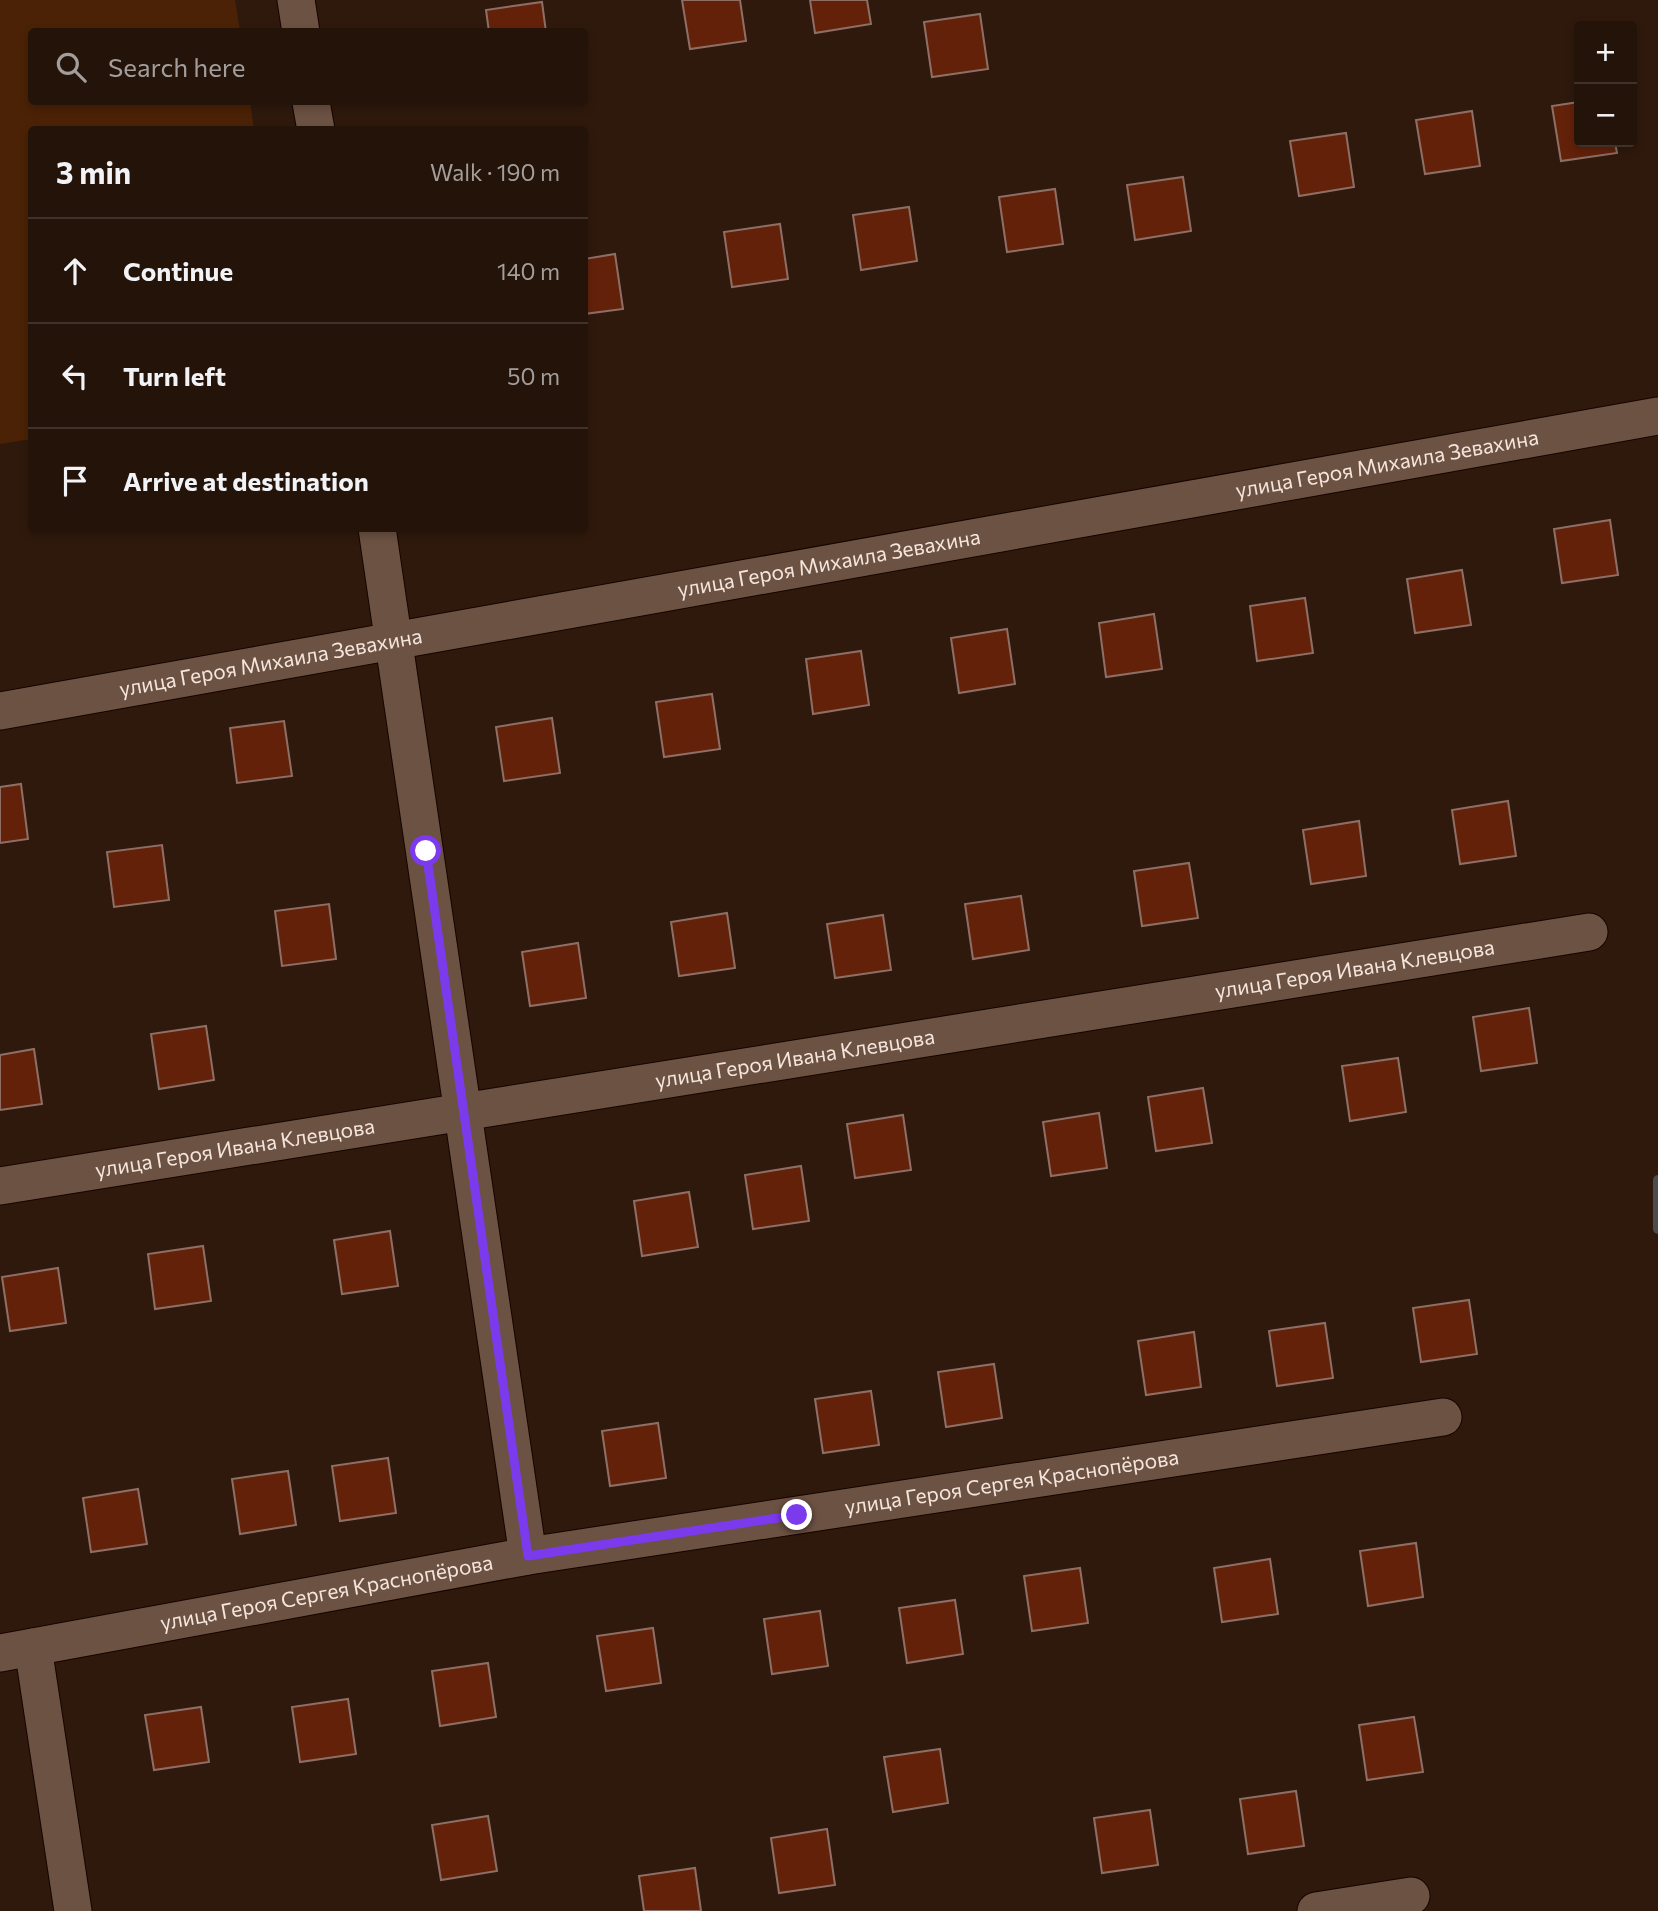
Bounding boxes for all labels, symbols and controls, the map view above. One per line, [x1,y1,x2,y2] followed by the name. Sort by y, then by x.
[1574,21,1637,147] map controls
[1574,21,1637,84] button: +
[28,28,588,105] search box
[52,48,90,86] icon: search
[108,51,246,82] text: Search here
[1574,84,1637,147] button: −
[56,153,131,190] text: 3 min
[430,158,560,186] text: Walk · 190 m
[56,252,94,290] icon: ahead
[123,255,233,286] text: Continue
[497,257,560,285] text: 140 m
[56,357,94,395] icon: left
[123,360,226,391] text: Turn left
[507,362,560,390] text: 50 m
[1233,423,1540,502] street label: улица Героя Михаила Зевахина
[56,462,94,500] icon: arrive
[123,465,369,496] text: Arrive at destination
[675,523,982,601] street label: улица Героя Михаила Зевахина
[117,622,424,701] street label: улица Героя Михаила Зевахина
[410,835,441,866] route start
[1213,933,1496,1003] street label: улица Героя Ивана Клевцова
[653,1023,936,1092] street label: улица Героя Ивана Клевцова
[93,1112,376,1182] street label: улица Героя Ивана Клевцова
[843,1443,1180,1519] street label: улица Героя Сергея Краснопёрова
[781,1499,812,1530] route end
[158,1549,495,1634] street label: улица Героя Сергея Краснопёрова

